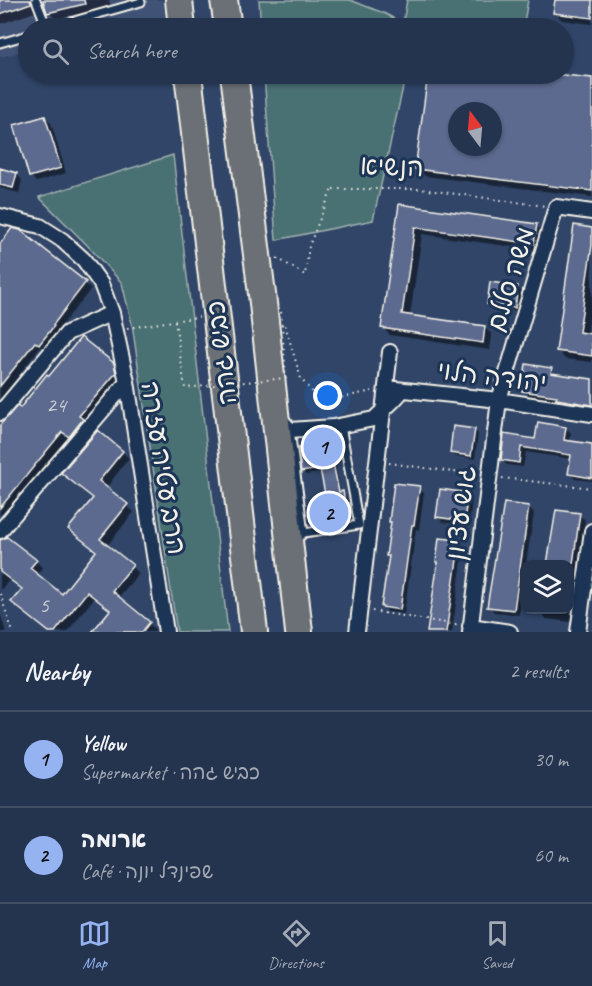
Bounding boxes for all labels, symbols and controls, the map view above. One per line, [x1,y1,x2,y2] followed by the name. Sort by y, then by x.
[18,18,574,84] search box
[39,35,72,68] icon: search
[87,37,177,65] text: Search here
[448,102,502,156] north arrow
[359,149,424,184] street label: הנשיא
[479,223,542,335] street label: משה סללם
[199,299,244,407] street label: כביש גהה
[435,353,548,400] street label: יהודה הלוי
[134,379,193,557] street label: הרב עטיה עזרה
[313,381,342,410] your location
[46,391,68,419] house number: 24
[304,424,342,470] pin: 1
[438,464,483,562] street label: גוש עציון
[310,490,348,536] pin: 2
[520,560,574,614] map controls
[520,560,574,614] button: layers
[39,591,50,619] house number: 5
[24,655,89,688] text: Nearby
[509,659,568,684] text: 2 results
[81,730,126,758] text: Yellow
[39,747,48,772] text: 1
[534,747,568,772] text: 30 m
[81,760,260,785] text: Supermarket · כביש גהה
[81,826,146,854] text: ארומה
[39,843,48,868] text: 2
[534,843,568,868] text: 60 m
[81,859,213,884] text: Café · שפינדל יונה
[78,917,111,973] tab: Map
[268,917,324,973] tab: Directions
[481,917,514,973] tab: Saved

